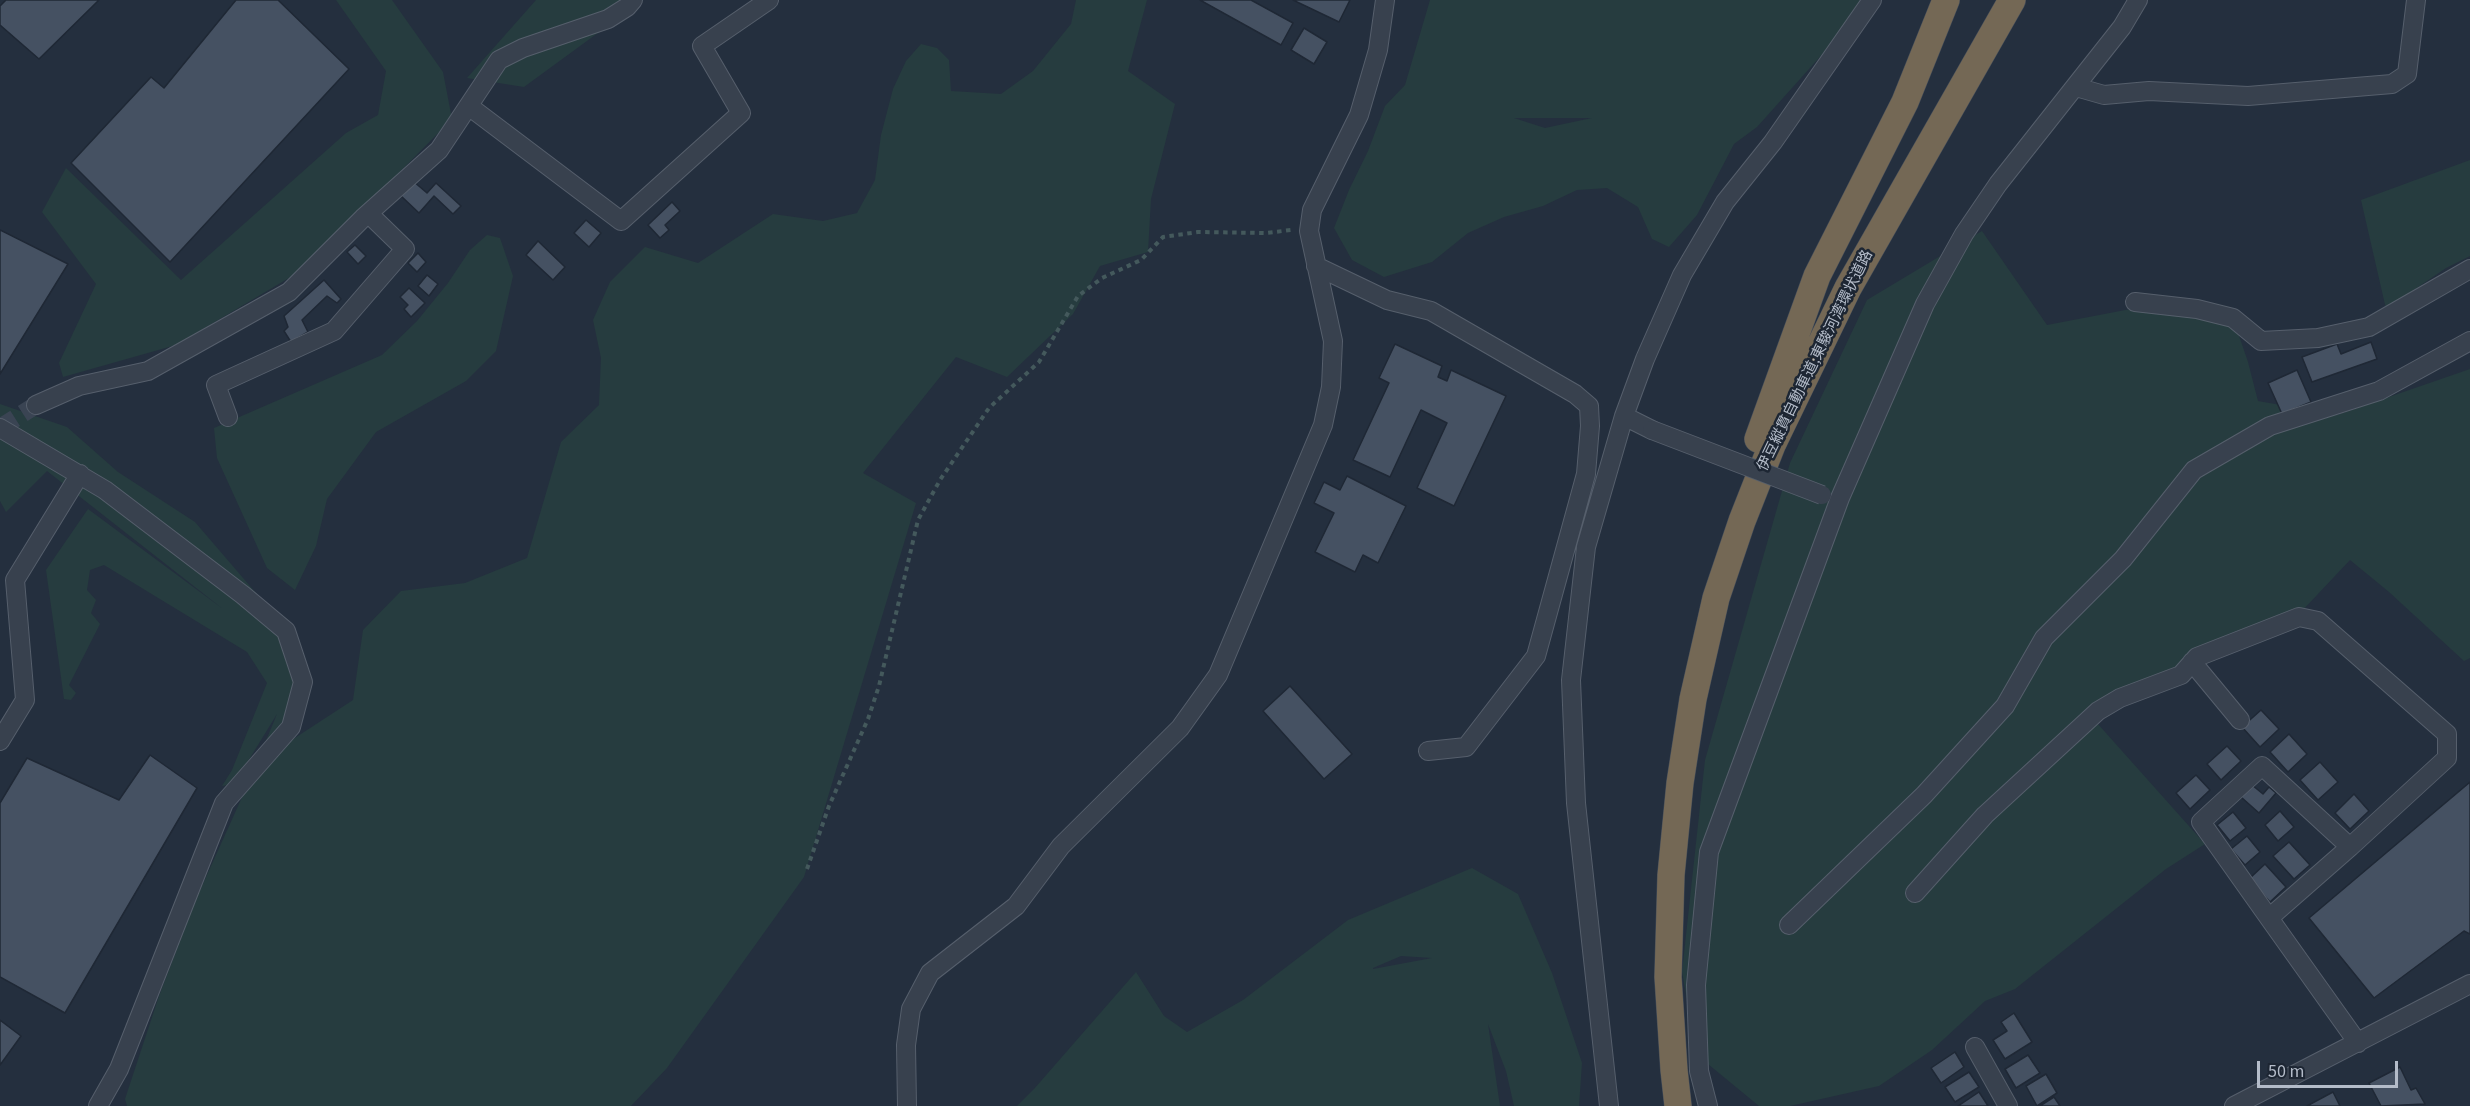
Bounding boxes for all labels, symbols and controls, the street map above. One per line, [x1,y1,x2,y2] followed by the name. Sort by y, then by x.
[1754,248,1878,474] street label: 伊豆縦貫自動車道;東駿河湾環状道路
[2260,1049,2401,1087] scale bar
[2268,1059,2304,1084] text: 50 m

